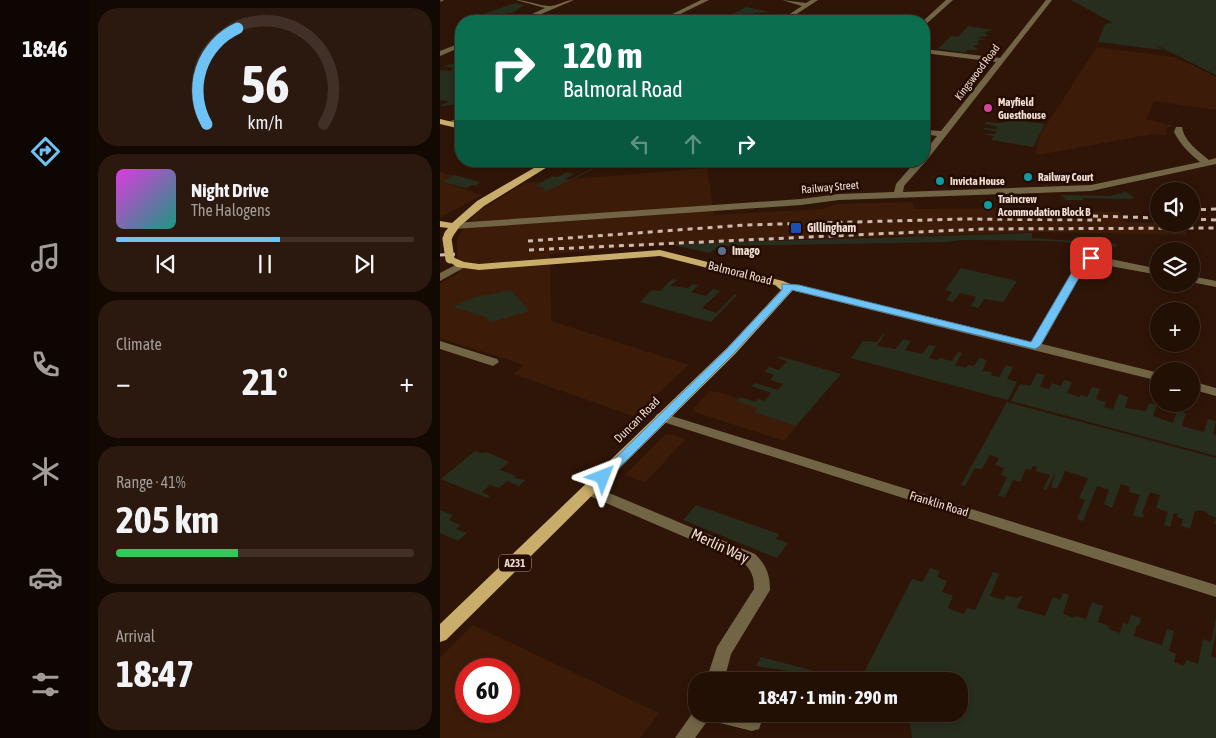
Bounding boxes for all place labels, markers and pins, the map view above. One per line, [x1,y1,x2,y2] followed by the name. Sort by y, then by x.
[998,96,1046,121] place label: Mayfield Guesthouse
[982,102,994,114] marker: Mayfield Guesthouse
[1022,171,1034,183] marker: Railway Court
[1038,171,1094,183] place label: Railway Court
[934,175,946,187] marker: Invicta House
[950,175,1005,187] place label: Invicta House
[997,193,1091,218] place label: Traincrew Acommodation Block B
[982,199,994,211] marker: Traincrew Acommodation Block B
[789,221,803,235] marker: Gillingham
[807,221,857,235] place label: Gillingham
[1070,237,1112,279] pin
[732,244,760,258] place label: Imago
[716,245,728,257] marker: Imago

